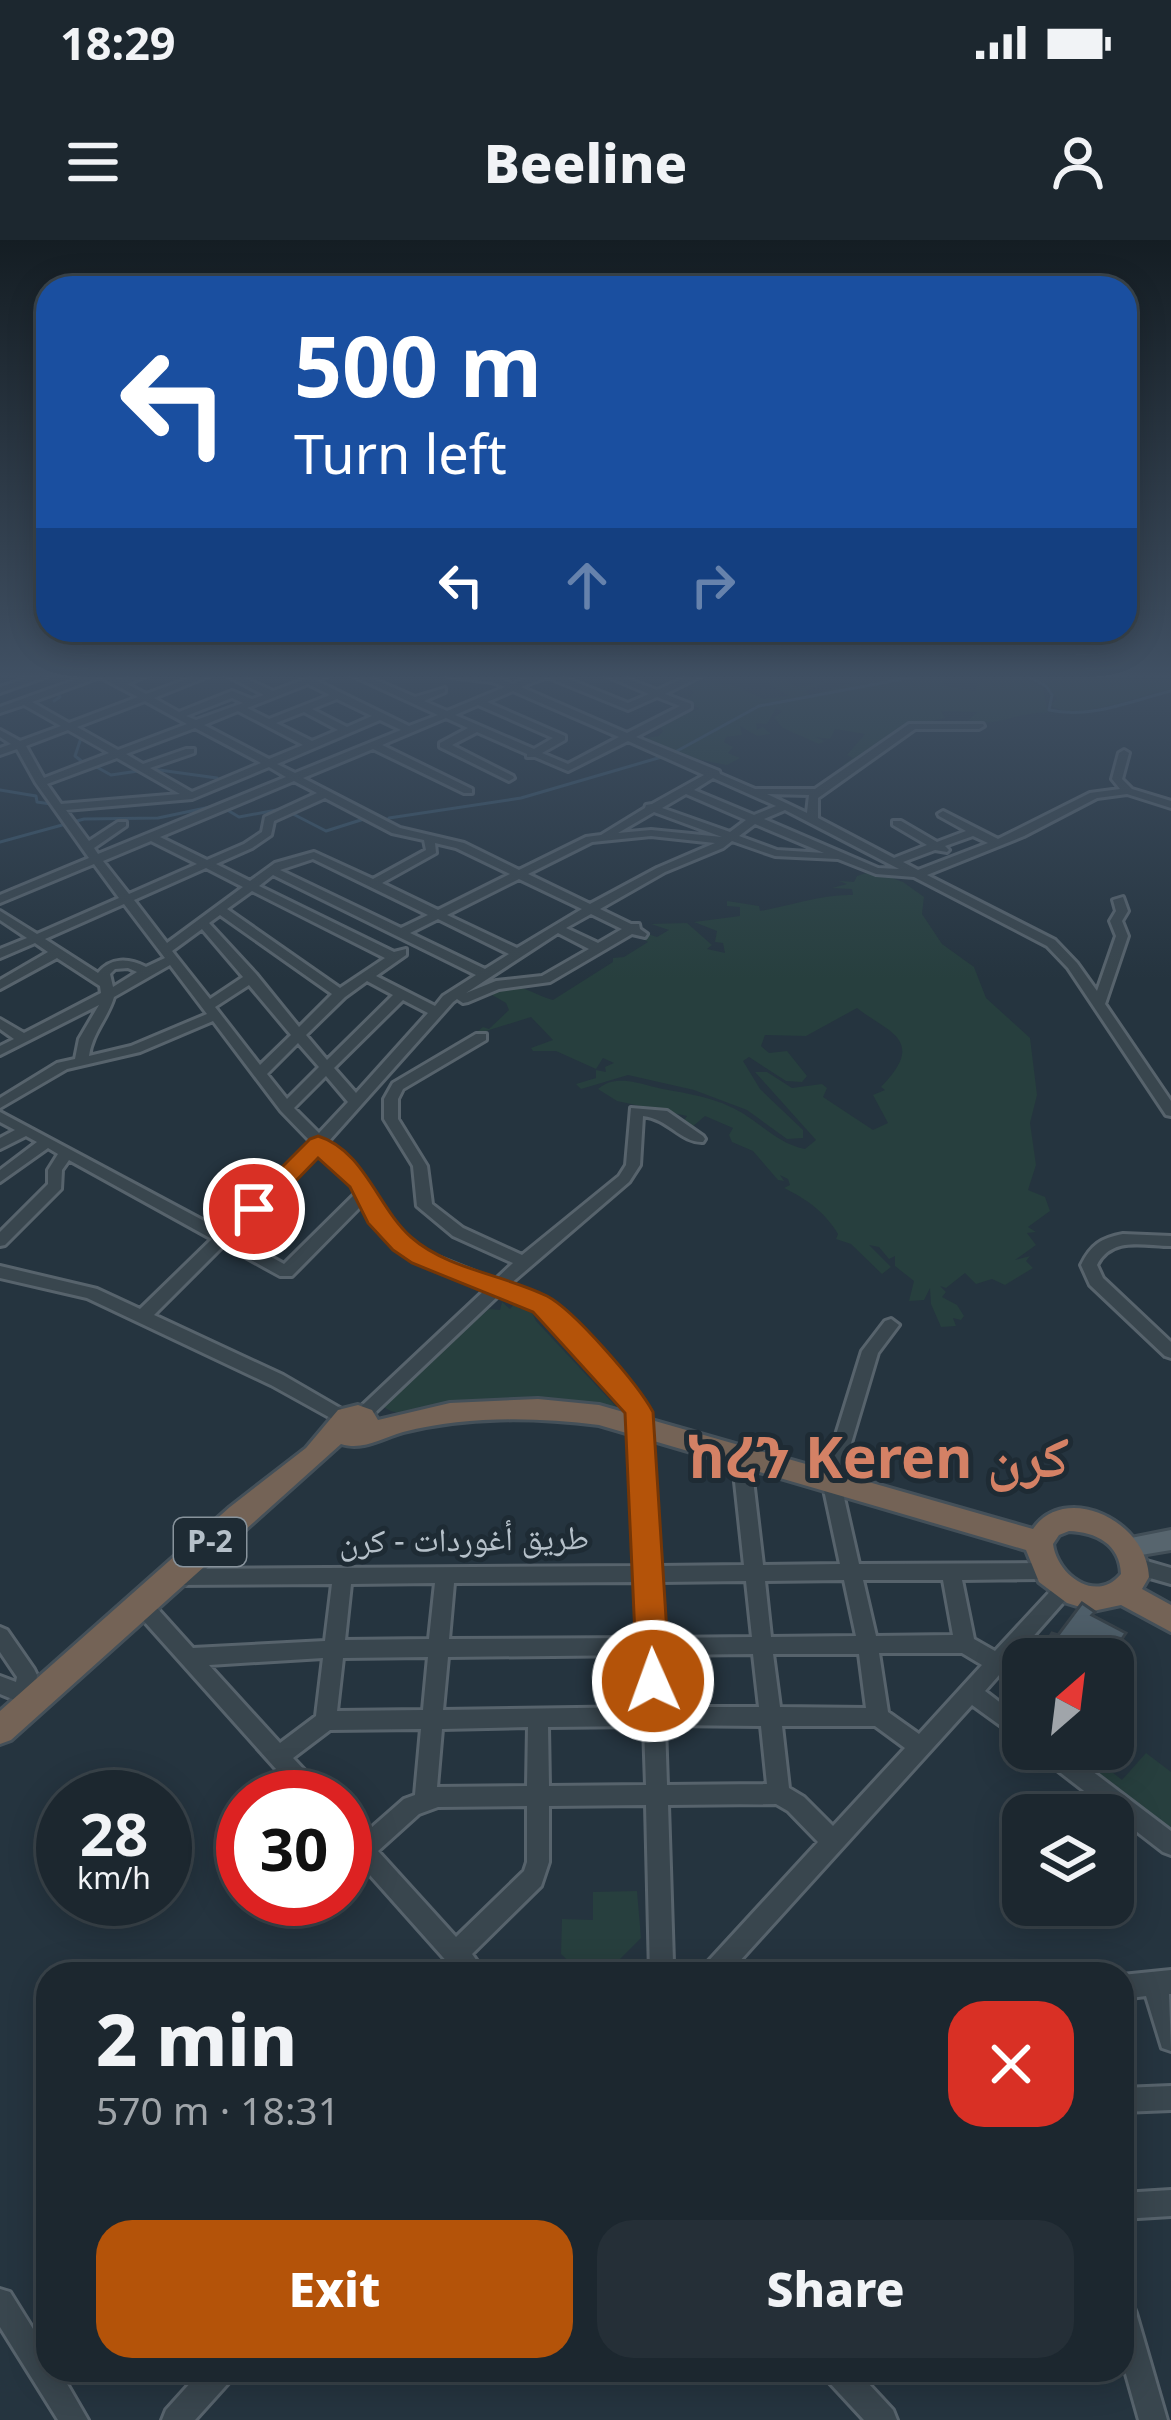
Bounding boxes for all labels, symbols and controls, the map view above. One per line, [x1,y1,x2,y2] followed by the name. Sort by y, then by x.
[60,12,176,73] text: 18:29
[484,125,687,199] text: Beeline
[60,129,126,195] icon: menu
[1045,129,1111,195] icon: person
[294,307,542,422] text: 500 m
[96,324,252,480] icon: left
[294,416,507,490] text: Turn left
[428,552,494,618] icon: left
[554,552,620,618] icon: ahead
[680,552,746,618] icon: right
[203,1158,305,1260] pin
[221,1176,287,1242] icon: arrive
[687,1417,1069,1495] district label: ከረን Keren كرن
[339,1514,589,1563] street label: طريق أغوردات - كرن
[174,1518,246,1566] road number: P-2
[590,1618,716,1744] position arrow
[1002,1638,1134,1770] north arrow
[1002,1638,1134,1926] map controls
[216,1770,372,1926] speed limit sign: 30
[80,1792,148,1874] text: 28
[1002,1794,1134,1926] button: layers
[77,1857,151,1898] text: km/h
[96,1989,297,2087] text: 2 min
[948,2001,1074,2127] button: close
[96,2083,340,2136] text: 570 m · 18:31
[96,2220,573,2358] button: Exit
[597,2220,1074,2358] button: Share

